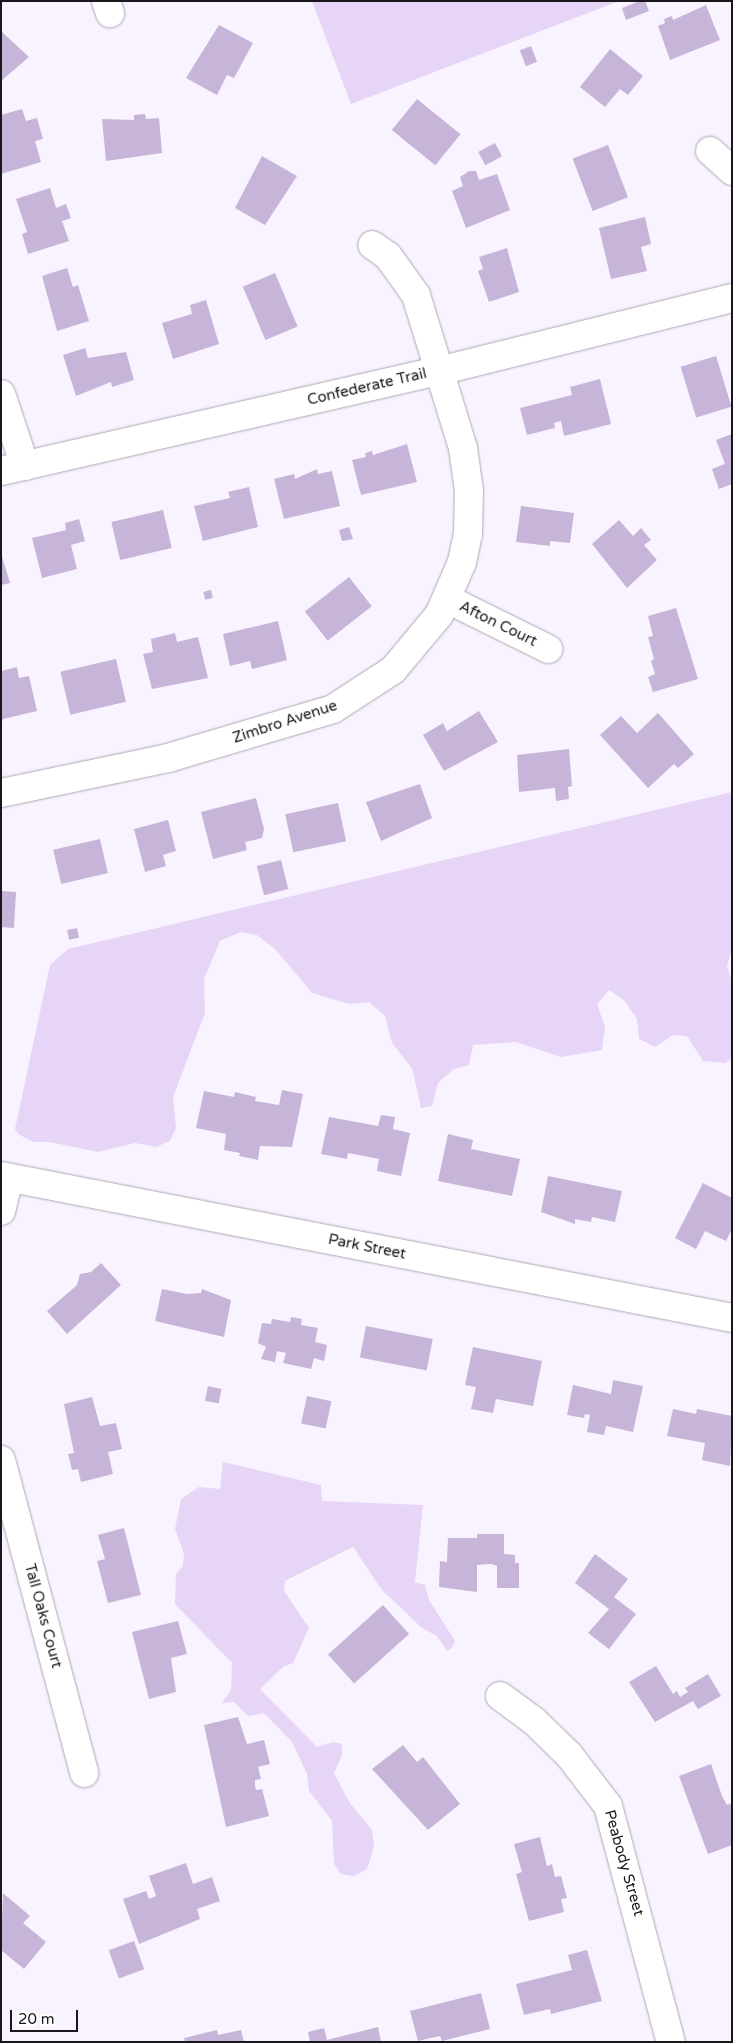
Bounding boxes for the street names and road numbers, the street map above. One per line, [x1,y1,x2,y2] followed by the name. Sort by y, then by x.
[306,365,428,409] street label: Confederate Trail
[456,597,540,651] street label: Afton Court
[230,697,340,747] street label: Zimbro Avenue
[327,1231,407,1263] street label: Park Street
[20,1562,66,1670] street label: Tall Oaks Court
[600,1808,648,1918] street label: Peabody Street

